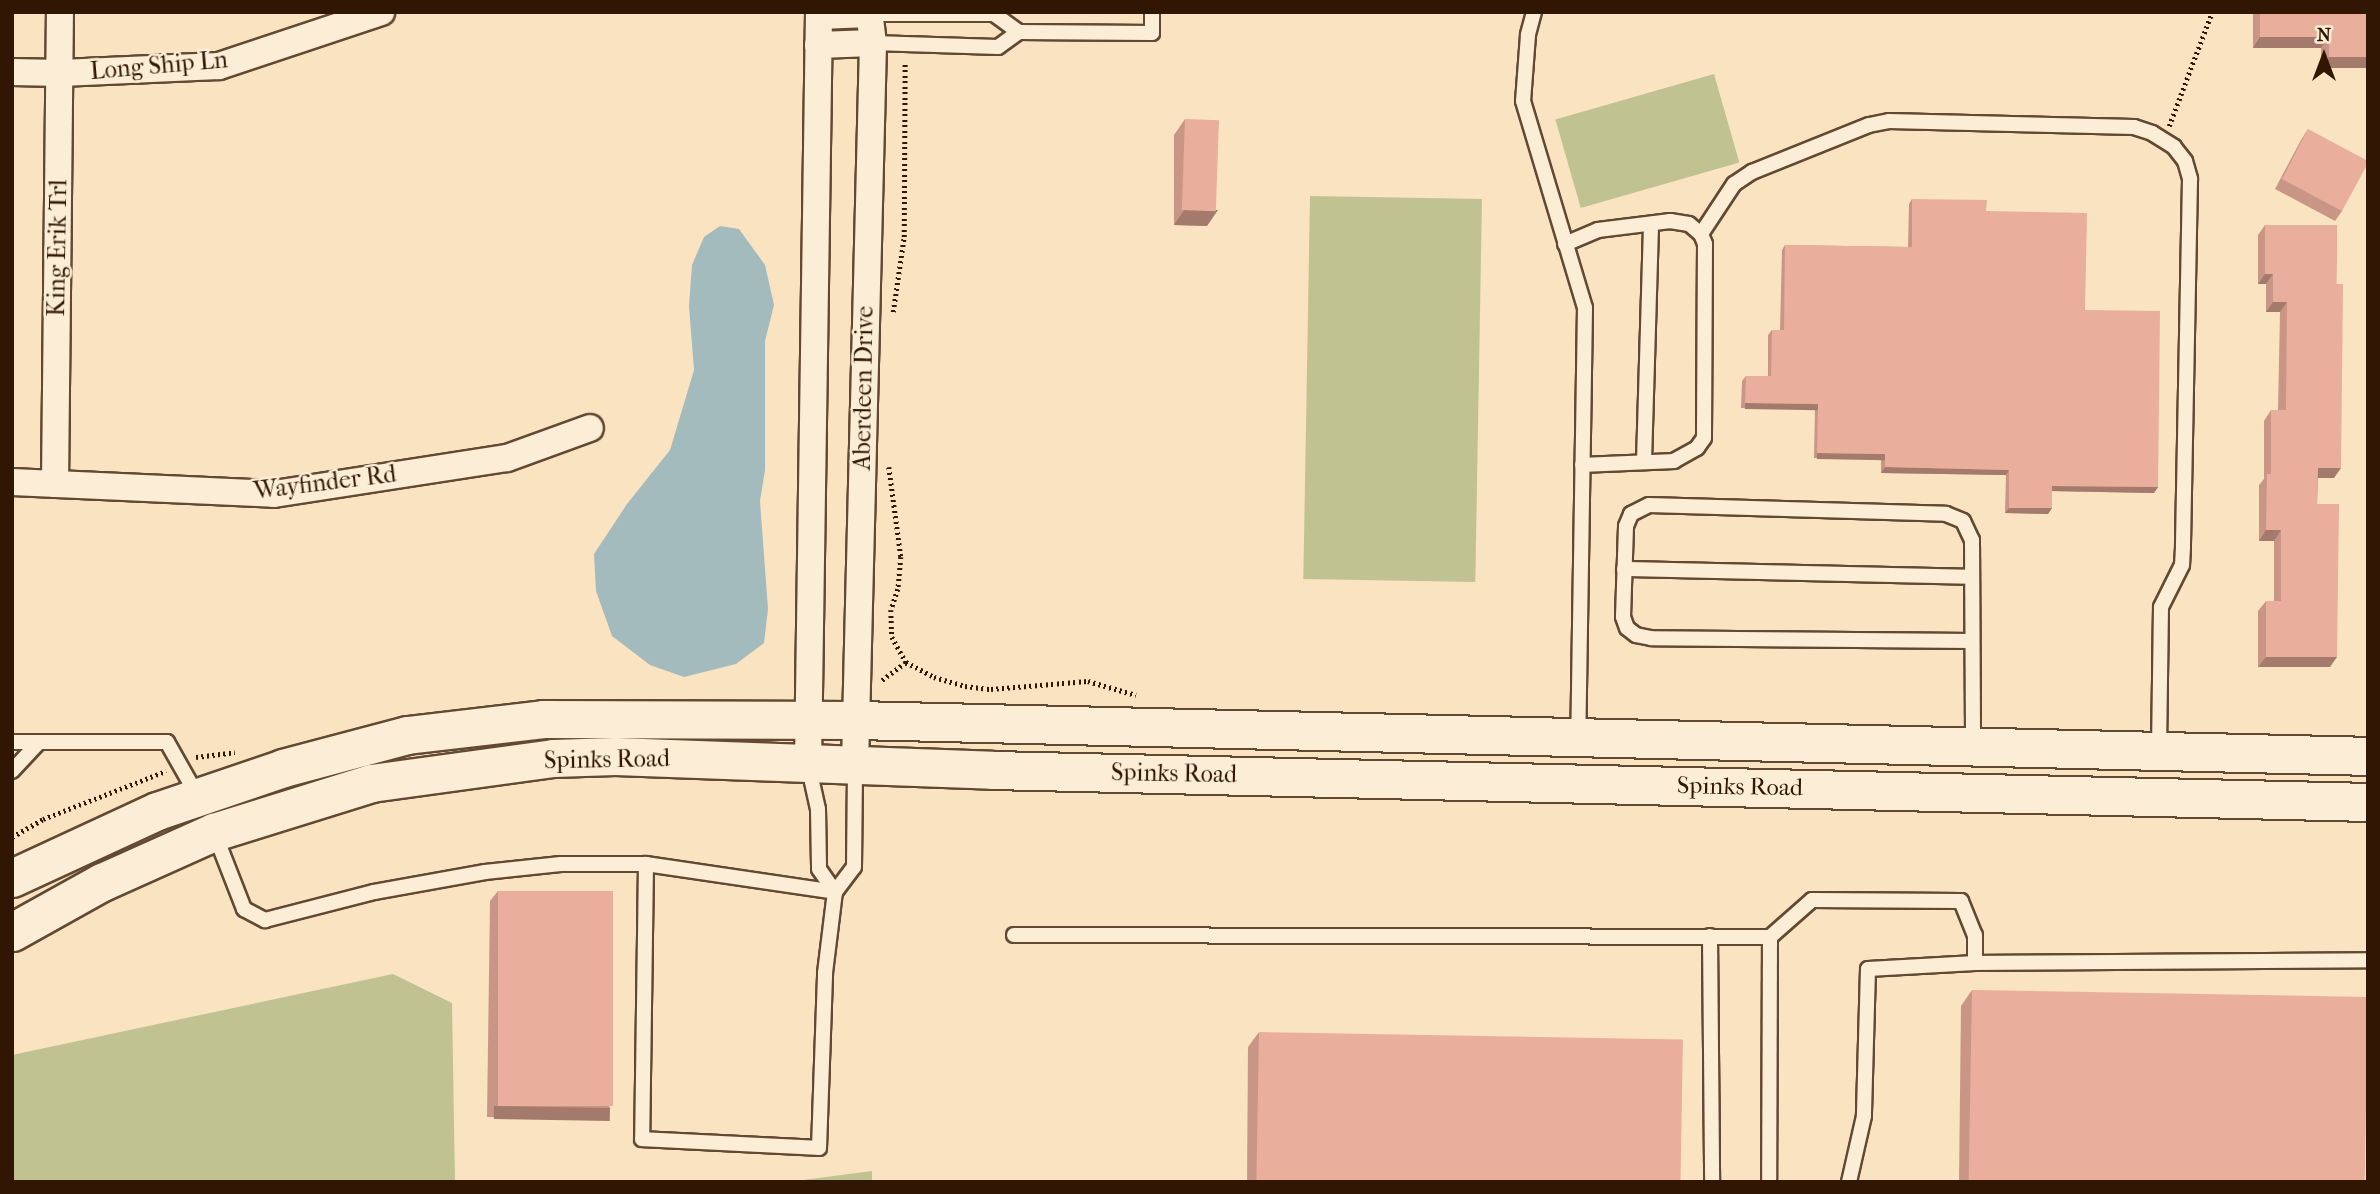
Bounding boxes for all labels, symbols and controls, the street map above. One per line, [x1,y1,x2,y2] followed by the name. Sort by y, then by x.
[2289,21,2359,91] north arrow
[2317,24,2331,46] text: N
[89,46,229,86] street label: Long Ship Ln
[42,179,74,317] street label: King Erik Trl
[848,306,880,470] street label: Aberdeen Drive
[252,460,398,506] street label: Wayfinder Rd
[544,745,670,775] street label: Spinks Road
[1111,759,1237,789] street label: Spinks Road
[1677,772,1803,802] street label: Spinks Road

